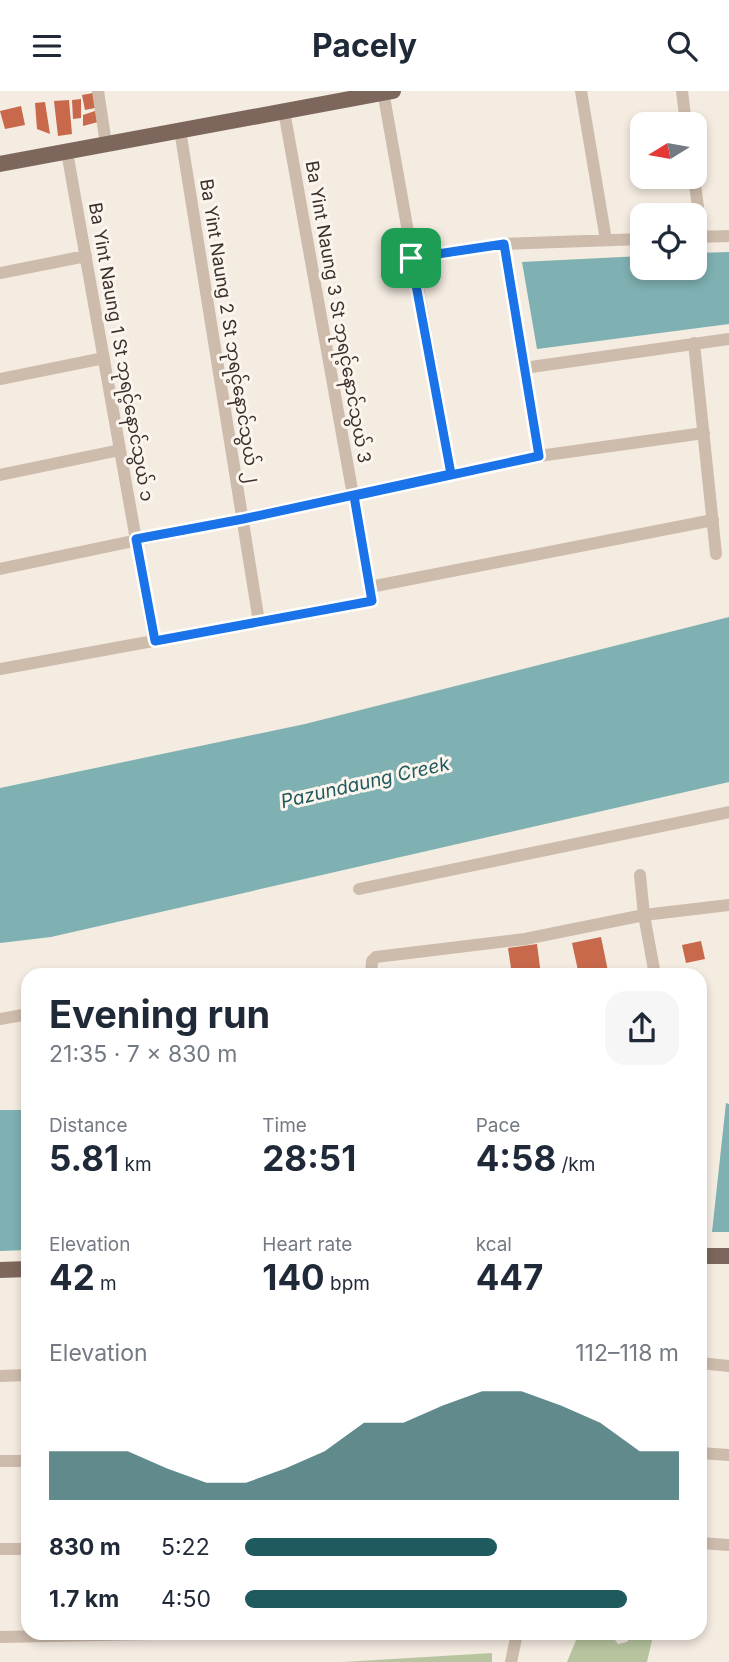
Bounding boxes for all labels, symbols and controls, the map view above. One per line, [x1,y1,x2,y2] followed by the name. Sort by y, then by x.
[312,26,417,65] text: Pacely
[28,27,66,65] icon: menu
[663,27,701,65] icon: search
[630,112,707,189] north arrow
[630,112,707,280] map controls
[297,159,377,466] street label: Ba Yint Naung 3 St ဘုရင့်နောင်သွယ် 3
[191,177,267,485] street label: Ba Yint Naung 2 St ဘုရင့်နောင်သွယ် ၂
[80,201,160,504] street label: Ba Yint Naung 1 St ဘုရင့်နောင်သွယ် ၁
[630,203,707,280] button: locate
[381,228,441,288] pin
[392,239,430,277] icon: arrive
[278,752,452,813] water label: Pazundaung Creek
[49,991,270,1037] text: Evening run
[605,991,679,1065] button: share
[49,1040,238,1068] text: 21:35 · 7 × 830 m
[49,1114,127,1137] text: Distance
[262,1114,307,1137] text: Time
[476,1114,520,1137] text: Pace
[49,1137,119,1179] text: 5.81
[262,1137,356,1179] text: 28:51
[476,1137,556,1179] text: 4:58
[119,1153,152,1176] text: km
[556,1153,595,1176] text: /km
[49,1233,130,1256] text: Elevation
[262,1233,352,1256] text: Heart rate
[476,1233,512,1256] text: kcal
[49,1256,95,1298] text: 42
[262,1256,325,1298] text: 140
[476,1256,543,1298] text: 447
[95,1272,117,1295] text: m
[325,1272,370,1295] text: bpm
[49,1339,148,1367] text: Elevation
[575,1339,679,1367] text: 112–118 m
[49,1533,121,1561] text: 830 m
[161,1533,210,1561] text: 5:22
[49,1585,119,1613] text: 1.7 km
[161,1585,211,1613] text: 4:50

